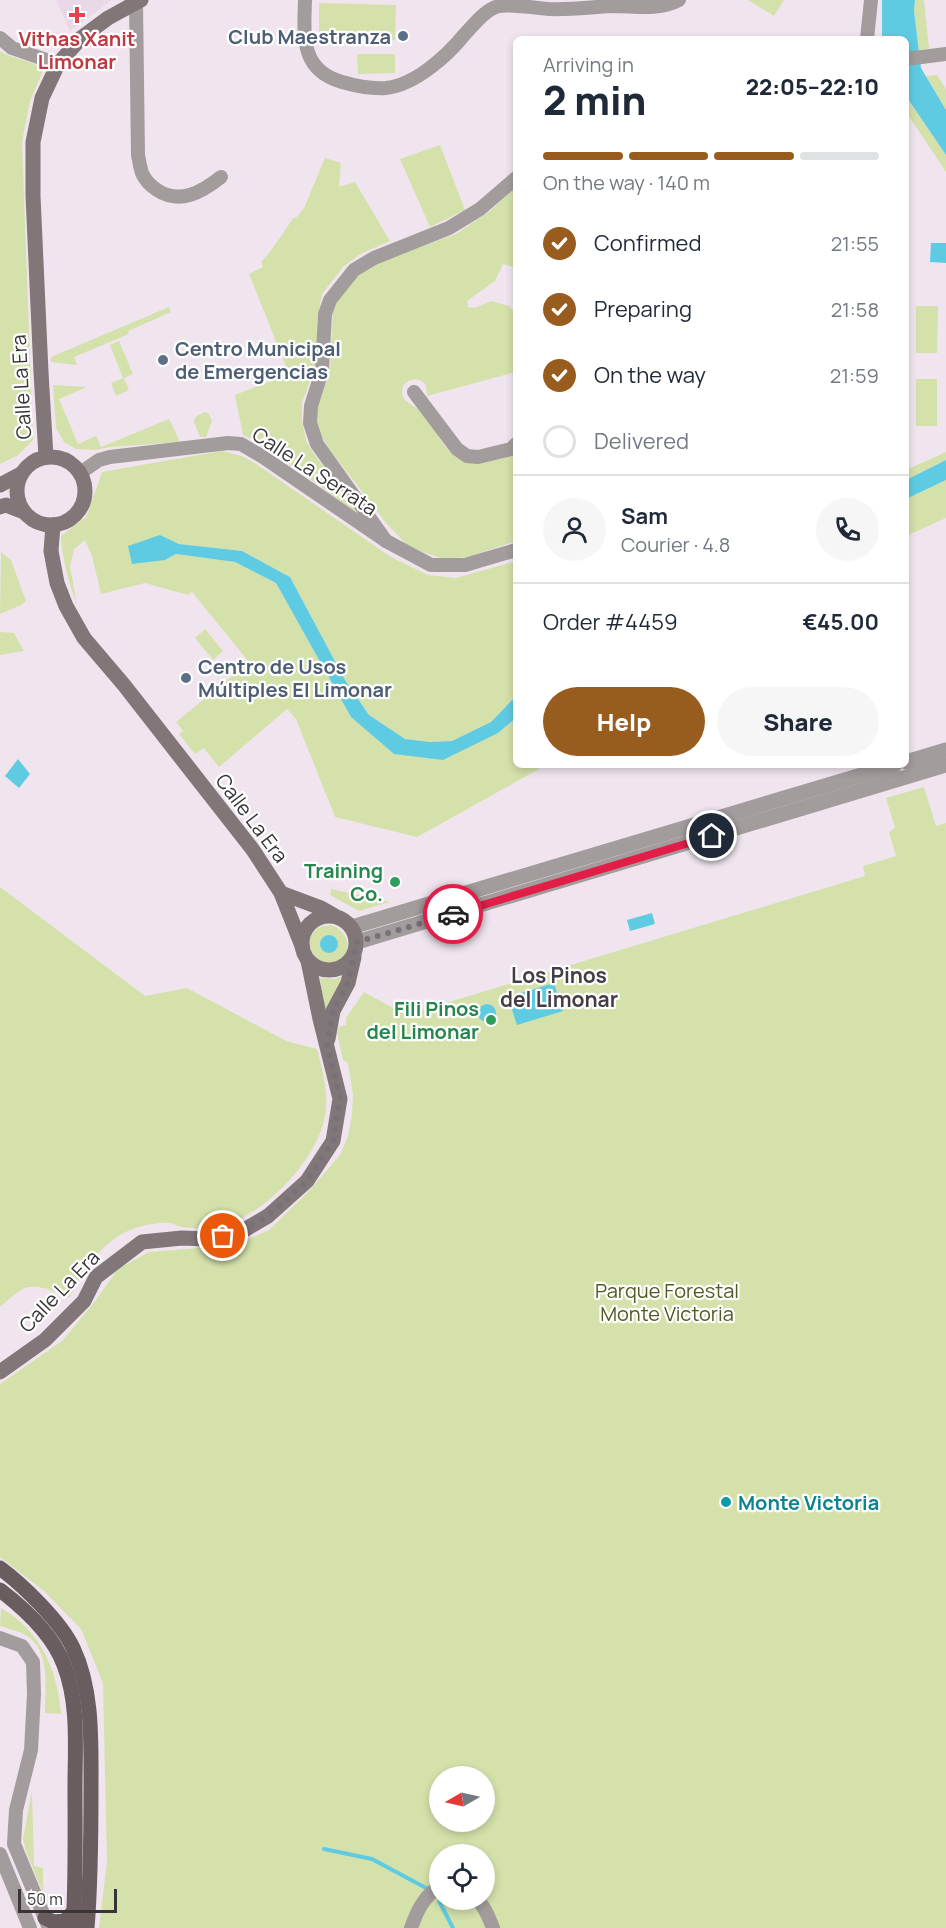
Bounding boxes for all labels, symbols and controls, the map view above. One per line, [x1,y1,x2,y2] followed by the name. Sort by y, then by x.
[68,6,86,24] marker: Vithas Xanit Limonar
[228,23,391,50] place label: Club Maestranza
[19,25,135,75] place label: Vithas Xanit Limonar
[396,29,410,43] marker: Club Maestranza
[543,51,634,78] text: Arriving in
[746,72,879,102] text: 22:05–22:10
[543,73,646,127] text: 2 min
[543,169,710,196] text: On the way · 140 m
[543,227,576,260] icon: check
[594,228,702,258] text: Confirmed
[831,230,879,257] text: 21:55
[543,293,576,326] icon: check
[594,294,692,324] text: Preparing
[831,296,879,323] text: 21:58
[5,334,37,440] street label: Calle La Era
[175,335,341,385] place label: Centro Municipal de Emergencias
[156,353,170,367] marker: Centro Municipal de Emergencias
[543,359,576,392] icon: check
[594,360,706,390] text: On the way
[830,362,879,389] text: 21:59
[247,420,383,522] street label: Calle La Serrata
[594,426,689,456] text: Delivered
[543,498,606,561] button: person
[816,498,879,561] button: phone
[621,501,668,531] text: Sam
[621,531,730,558] text: Courier · 4.8
[543,607,678,637] text: Order #4459
[803,607,879,637] text: €45.00
[198,653,392,703] place label: Centro de Usos Múltiples El Limonar
[179,671,193,685] marker: Centro de Usos Múltiples El Limonar
[543,687,705,756] button: Help
[717,687,879,756] button: Share
[210,768,294,868] street label: Calle La Era
[686,810,737,861] pin
[695,819,728,852] icon: home
[304,857,383,907] place label: Training Co.
[388,875,402,889] marker: Training Co.
[423,884,483,944] courier
[437,898,470,931] icon: car
[500,961,618,1013] district label: Los Pinos del Limonar
[367,995,479,1045] place label: Fili Pinos del Limonar
[484,1013,498,1027] marker: Fili Pinos del Limonar
[197,1210,248,1261] pin
[206,1219,239,1252] icon: bag
[13,1244,105,1338] street label: Calle La Era
[595,1277,739,1327] park label: Parque Forestal Monte Victoria
[738,1489,879,1516] place label: Monte Victoria
[719,1495,733,1509] marker: Monte Victoria
[429,1766,495,1832] north arrow
[429,1766,495,1910] map controls
[429,1844,495,1910] button: locate
[18,1886,117,1914] scale bar
[27,1888,63,1910] text: 50 m

